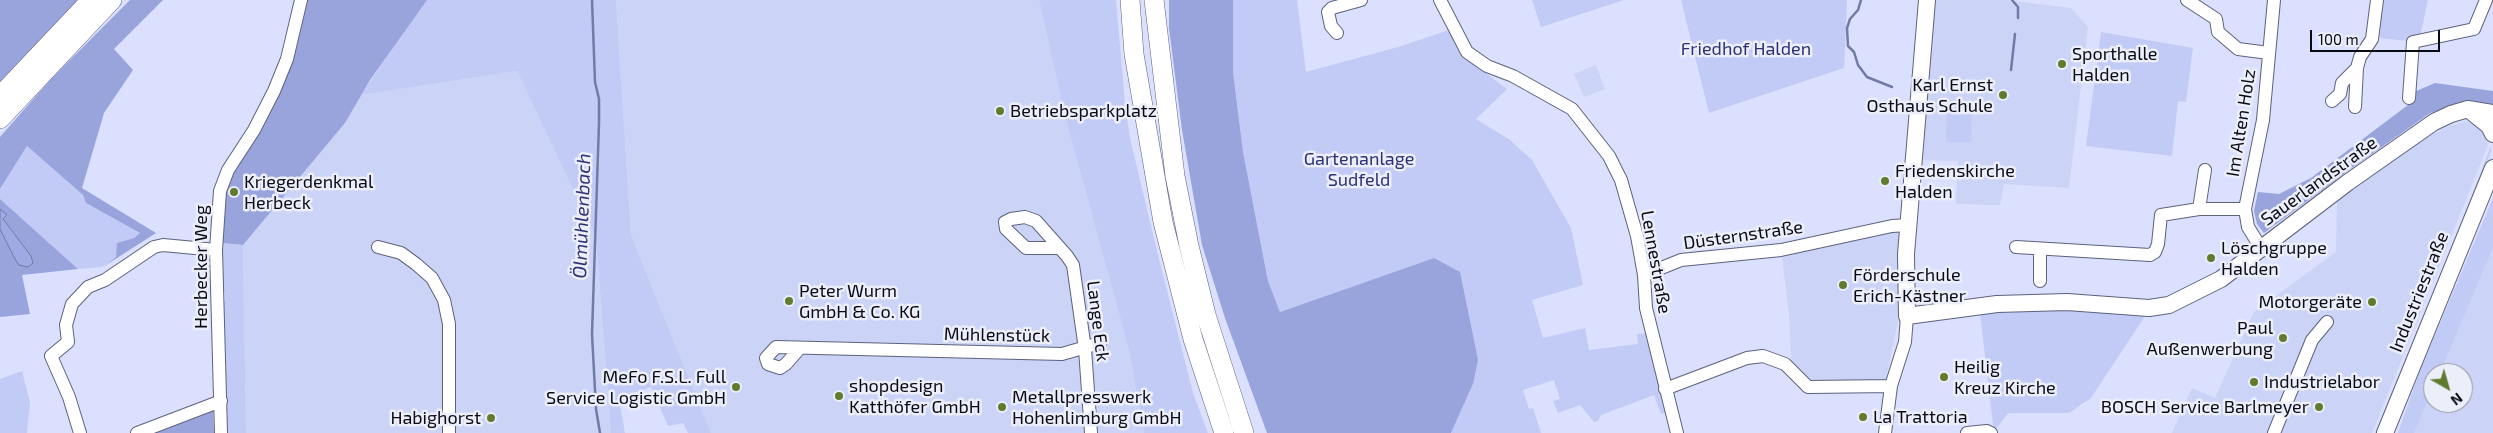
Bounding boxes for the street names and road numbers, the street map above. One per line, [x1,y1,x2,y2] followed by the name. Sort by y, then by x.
[2222,68,2260,178] street label: Im Alten Holz
[2257,132,2381,230] street label: Sauerlandstraße
[190,205,212,329] street label: Herbecker Weg
[1636,209,1676,315] street label: Lennestraße
[1682,216,1804,254] street label: Düsternstraße
[2385,229,2453,355] street label: Industriestraße
[1082,279,1114,363] street label: Lange Eck
[944,323,1050,347] street label: Mühlenstück

